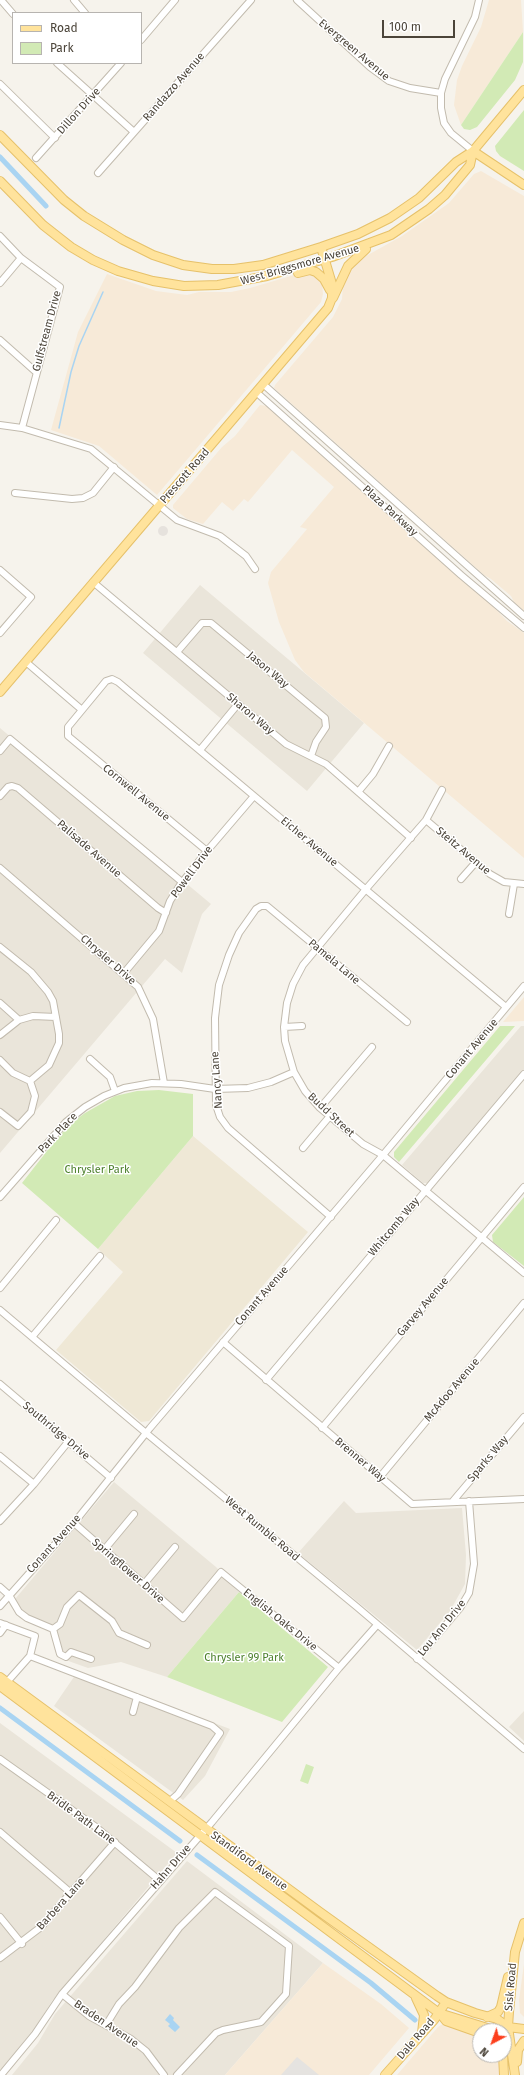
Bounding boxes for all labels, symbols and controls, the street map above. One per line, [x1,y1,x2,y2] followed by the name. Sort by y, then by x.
[12,12,142,64] legend
[384,12,457,38] scale bar
[316,16,392,84] street label: Evergreen Avenue
[389,20,421,34] text: 100 m
[50,21,78,35] text: Road
[50,41,74,55] text: Park
[141,50,207,124] street label: Randazzo Avenue
[55,85,103,137] street label: Dillon Drive
[239,242,361,288] street label: West Briggsmore Avenue
[30,289,64,373] street label: Gulfstream Drive
[157,446,213,506] street label: Prescott Road
[360,483,420,539] street label: Plaza Parkway
[245,649,291,691] street label: Jason Way
[223,690,277,738] street label: Sharon Way
[100,762,172,824] street label: Cornwell Avenue
[278,814,340,870] street label: Eicher Avenue
[54,817,124,881] street label: Palisade Avenue
[433,824,493,878] street label: Steitz Avenue
[168,843,216,901] street label: Powell Drive
[78,932,138,988] street label: Chrysler Drive
[306,937,362,987] street label: Pamela Lane
[443,1016,501,1082] street label: Conant Avenue
[208,1051,226,1109] street label: Nancy Lane
[305,1090,357,1140] street label: Budd Street
[36,1110,80,1156] street label: Park Place
[64,1163,130,1177] park label: Chrysler Park
[366,1195,422,1259] street label: Whitcomb Way
[233,1264,291,1328] street label: Conant Avenue
[394,1275,452,1339] street label: Garvey Avenue
[422,1356,482,1424] street label: McAdoo Avenue
[20,1399,92,1463] street label: Southridge Drive
[465,1433,511,1485] street label: Sparks Way
[332,1435,388,1485] street label: Brenner Way
[222,1494,302,1564] street label: West Rumble Road
[24,1512,84,1576] street label: Conant Avenue
[89,1536,167,1606] street label: Springflower Drive
[240,1586,320,1654] street label: English Oaks Drive
[415,1597,469,1659] street label: Lou Ann Drive
[204,1651,284,1665] park label: Chrysler 99 Park
[44,1789,118,1847] street label: Bridle Path Lane
[208,1829,290,1893] street label: Standiford Avenue
[148,1842,194,1892] street label: Hahn Drive
[34,1875,88,1933] street label: Barbera Lane
[502,1962,520,2012] street label: Sisk Road
[71,1998,141,2050] street label: Braden Avenue
[395,2016,437,2062] street label: Dale Road
[472,2023,512,2063] north arrow
[477,2044,491,2059] text: N

